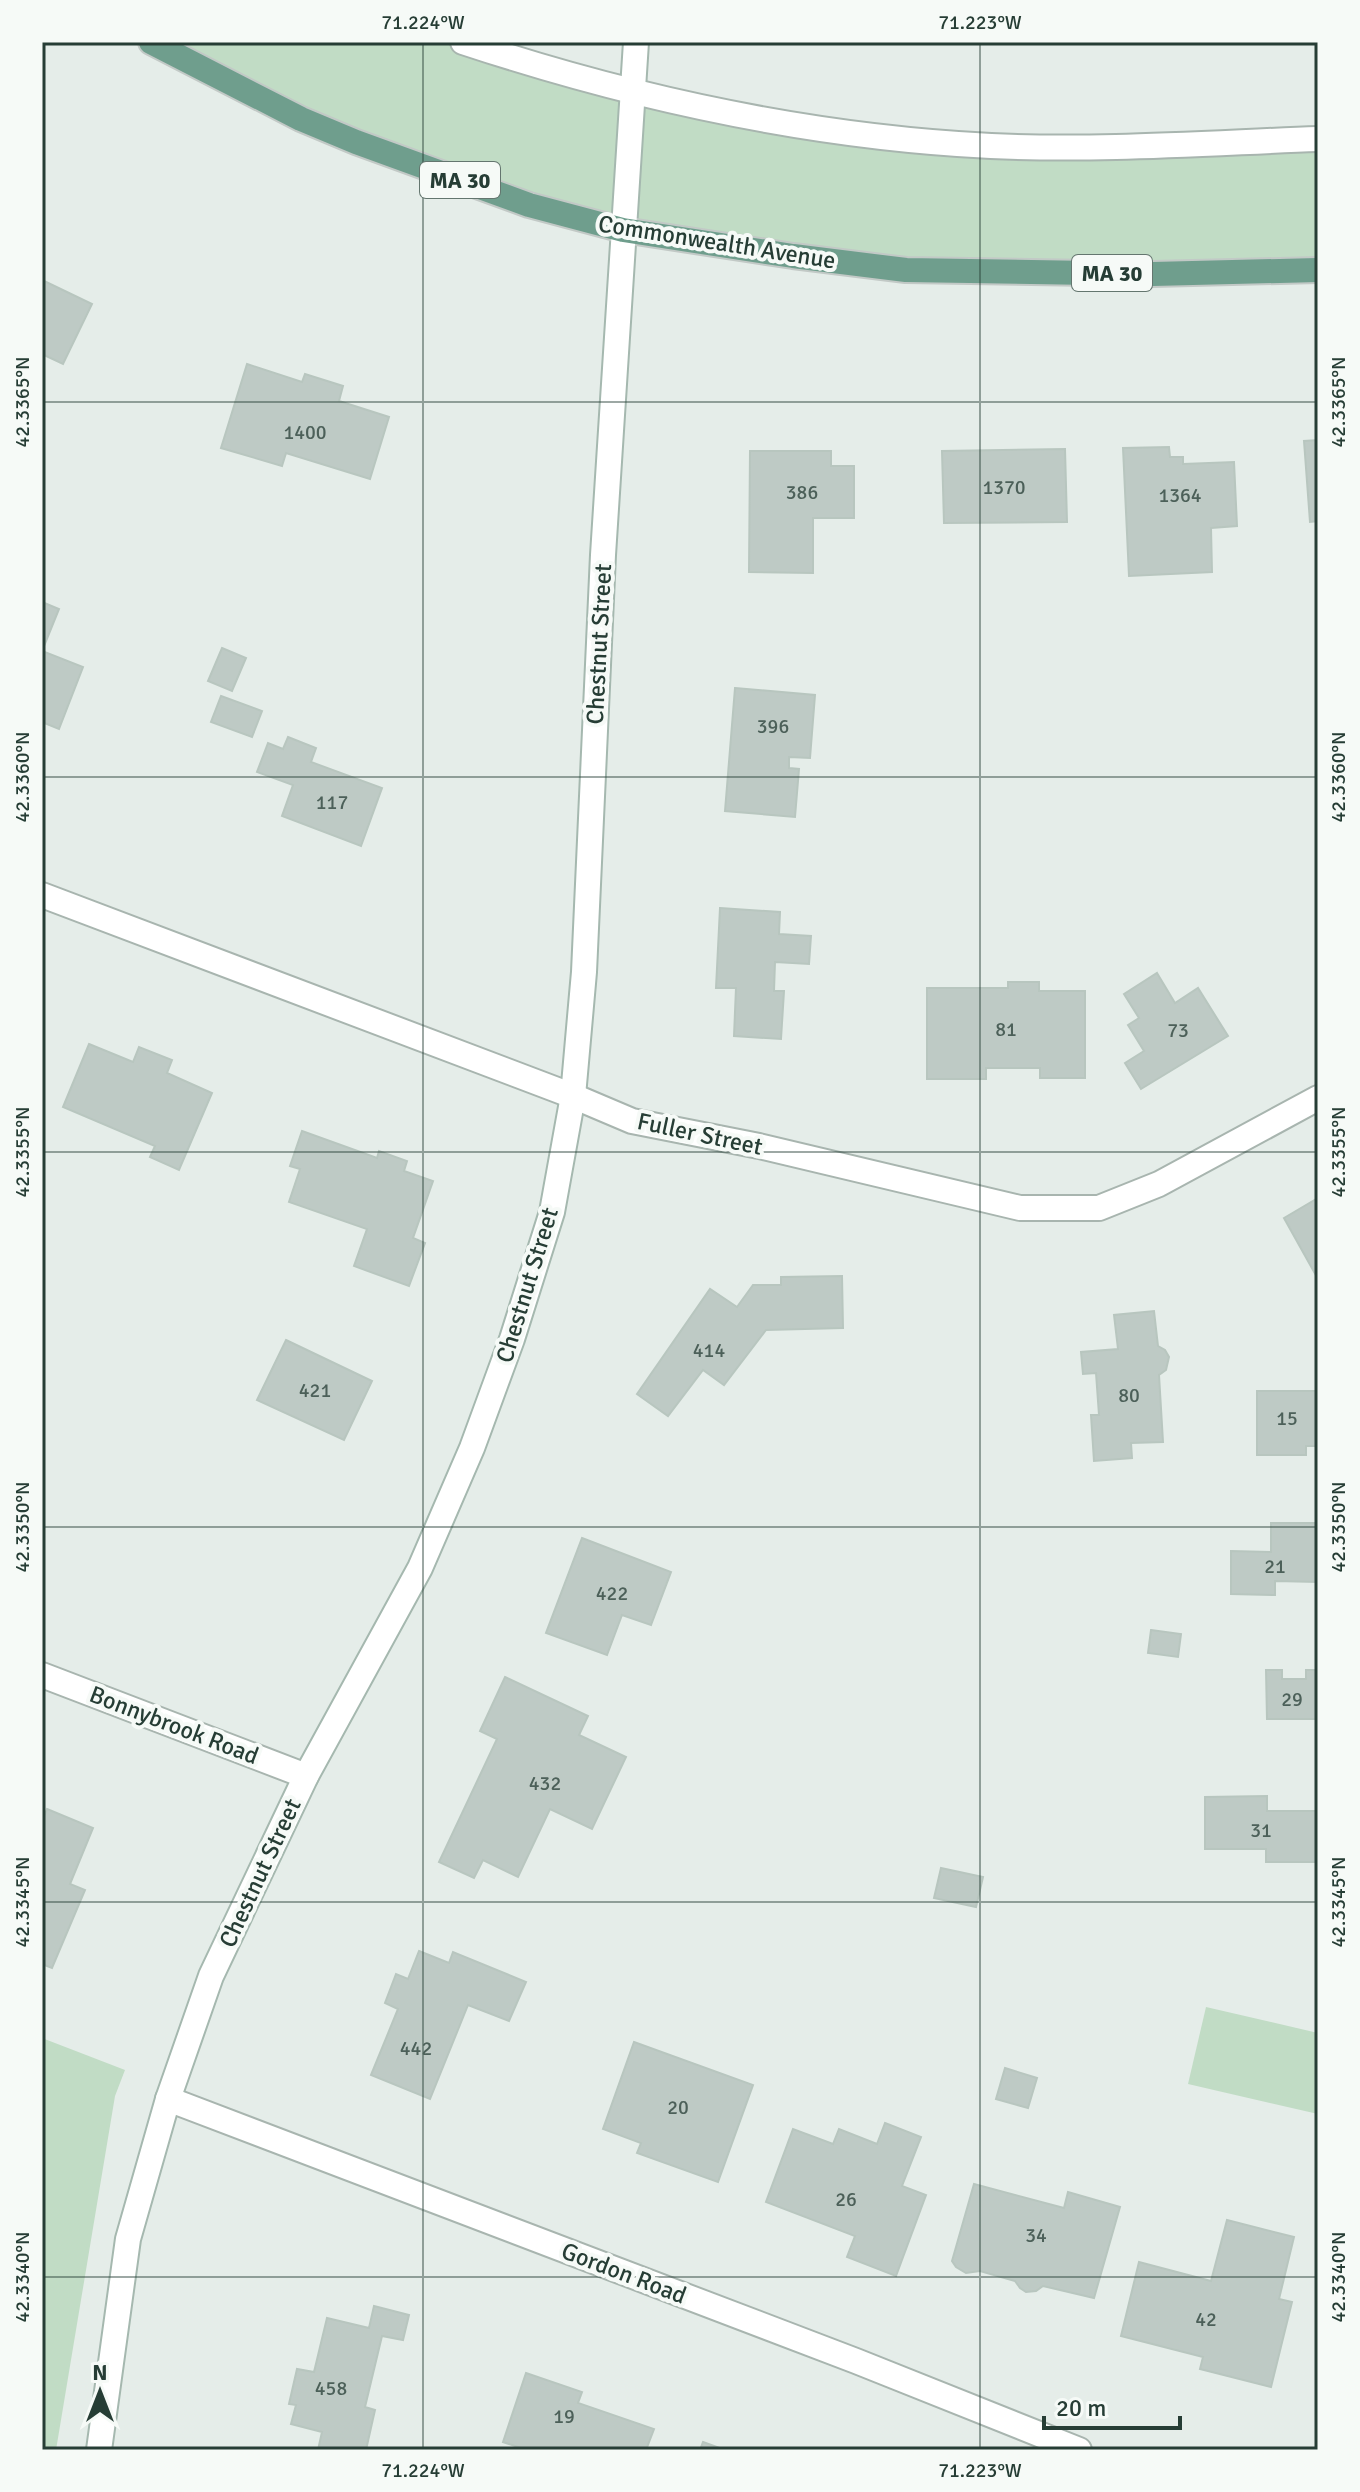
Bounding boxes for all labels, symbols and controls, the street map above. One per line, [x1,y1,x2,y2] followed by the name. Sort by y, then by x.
[381,10,465,35] text: 71.224°W
[938,10,1022,35] text: 71.223°W
[420,162,500,198] road number: MA 30
[596,208,838,276] street label: Commonwealth Avenue
[1072,255,1152,291] road number: MA 30
[10,356,35,448] text: 42.3365°N
[1326,356,1351,448] text: 42.3365°N
[283,420,327,445] house number: 1400
[982,475,1026,500] house number: 1370
[786,480,818,505] house number: 386
[1158,483,1202,508] house number: 1364
[580,563,618,725] street label: Chestnut Street
[757,714,789,739] house number: 396
[10,731,35,823] text: 42.3360°N
[1326,731,1351,823] text: 42.3360°N
[316,790,348,815] house number: 117
[995,1017,1017,1042] house number: 81
[1167,1018,1189,1043] house number: 73
[10,1106,35,1198] text: 42.3355°N
[635,1106,765,1162] street label: Fuller Street
[1326,1106,1351,1198] text: 42.3355°N
[489,1204,565,1366] street label: Chestnut Street
[693,1338,725,1363] house number: 414
[299,1378,331,1403] house number: 421
[1118,1383,1140,1408] house number: 80
[1276,1406,1298,1431] house number: 15
[10,1481,35,1573] text: 42.3350°N
[1326,1481,1351,1573] text: 42.3350°N
[1264,1554,1286,1579] house number: 21
[596,1581,628,1606] house number: 422
[85,1679,263,1771] street label: Bonnybrook Road
[1281,1687,1303,1712] house number: 29
[529,1771,561,1796] house number: 432
[212,1794,308,1952] street label: Chestnut Street
[1250,1818,1272,1843] house number: 31
[10,1856,35,1948] text: 42.3345°N
[1326,1856,1351,1948] text: 42.3345°N
[400,2036,432,2061] house number: 442
[667,2095,689,2120] house number: 20
[835,2187,857,2212] house number: 26
[1025,2223,1047,2248] house number: 34
[10,2231,35,2323] text: 42.3340°N
[1326,2231,1351,2323] text: 42.3340°N
[557,2235,691,2311] street label: Gordon Road
[1195,2307,1217,2332] house number: 42
[60,2352,140,2432] north arrow
[92,2359,108,2386] text: N
[315,2376,347,2401] house number: 458
[1044,2380,1180,2430] scale bar
[1056,2393,1106,2423] text: 20 m
[553,2404,575,2429] house number: 19
[381,2458,465,2483] text: 71.224°W
[938,2458,1022,2483] text: 71.223°W

